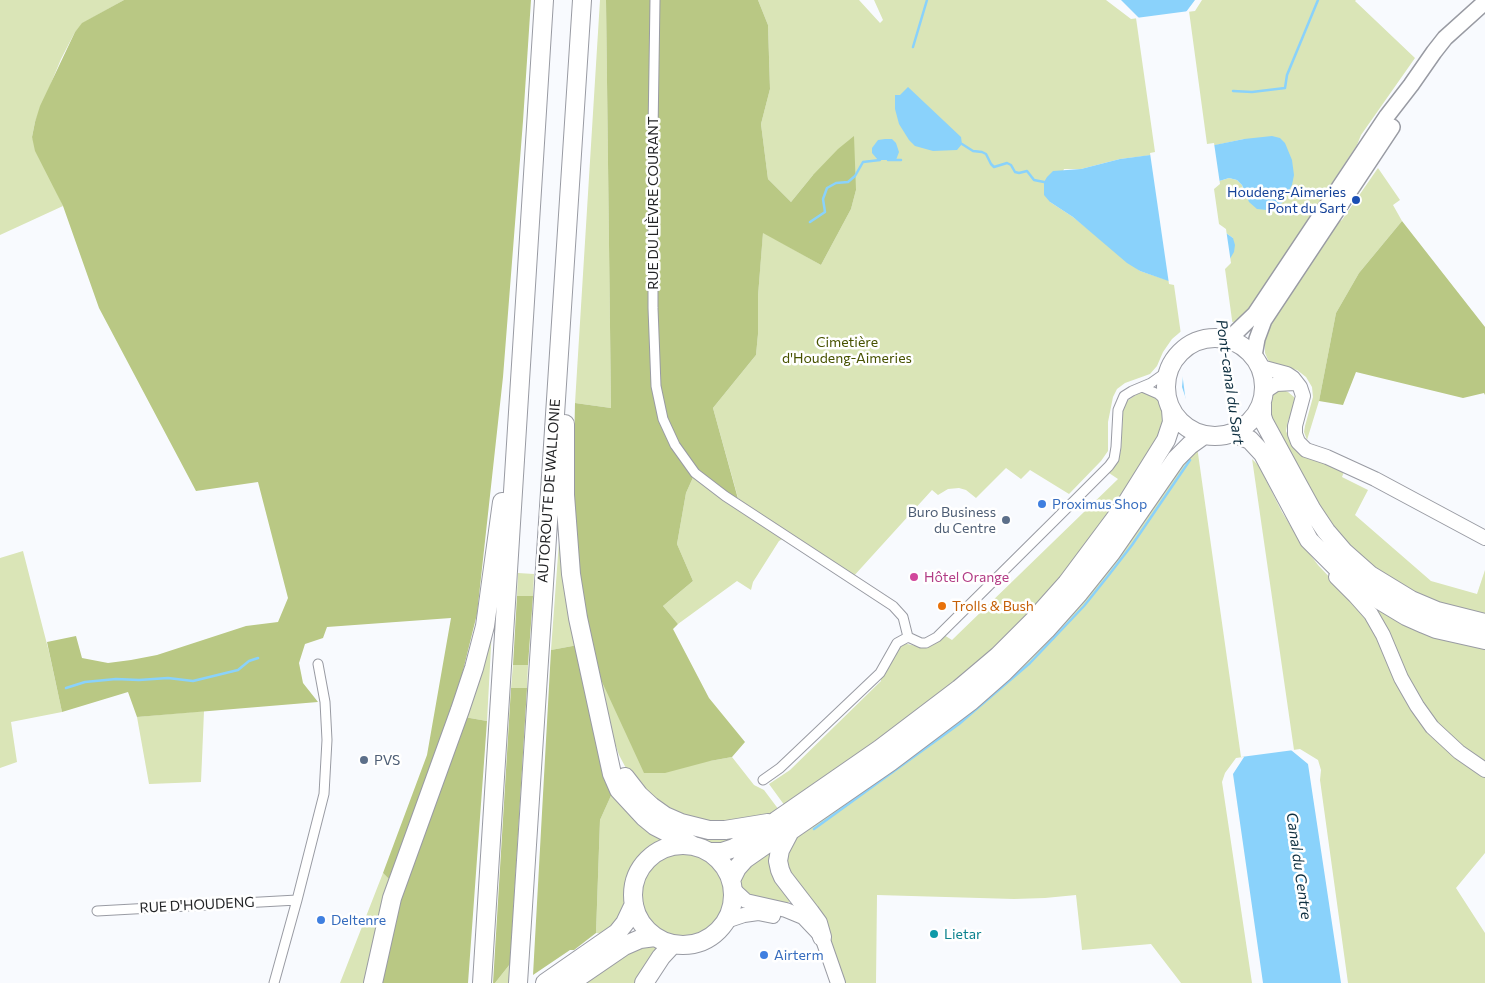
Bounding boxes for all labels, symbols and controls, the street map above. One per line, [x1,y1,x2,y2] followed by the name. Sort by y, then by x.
[645,116,661,290] street label: RUE DU LIÈVRE COURANT
[1227,184,1346,216] place label: Houdeng-Aimeries Pont du Sart
[1350,194,1362,206] marker: Houdeng-Aimeries Pont du Sart
[1212,318,1248,446] water label: Pont-canal du Sart
[782,334,912,367] park label: Cimetière d'Houdeng-Aimeries
[534,398,564,584] street label: AUTOROUTE DE WALLONIE
[1052,496,1147,512] place label: Proximus Shop
[1036,498,1048,510] marker: Proximus Shop
[908,504,996,536] place label: Buro Business du Centre
[1000,514,1012,526] marker: Buro Business du Centre
[924,569,1009,585] place label: Hôtel Orange
[908,571,920,583] marker: Hôtel Orange
[952,598,1034,614] place label: Trolls & Bush
[936,600,948,612] marker: Trolls & Bush
[374,752,400,768] place label: PVS
[358,754,370,766] marker: PVS
[1283,811,1315,921] water label: Canal du Centre
[139,894,255,916] street label: RUE D'HOUDENG
[331,912,386,928] place label: Deltenre
[315,914,327,926] marker: Deltenre
[944,926,982,942] place label: Lietar
[928,928,940,940] marker: Lietar
[774,947,824,963] place label: Airterm
[758,949,770,961] marker: Airterm

